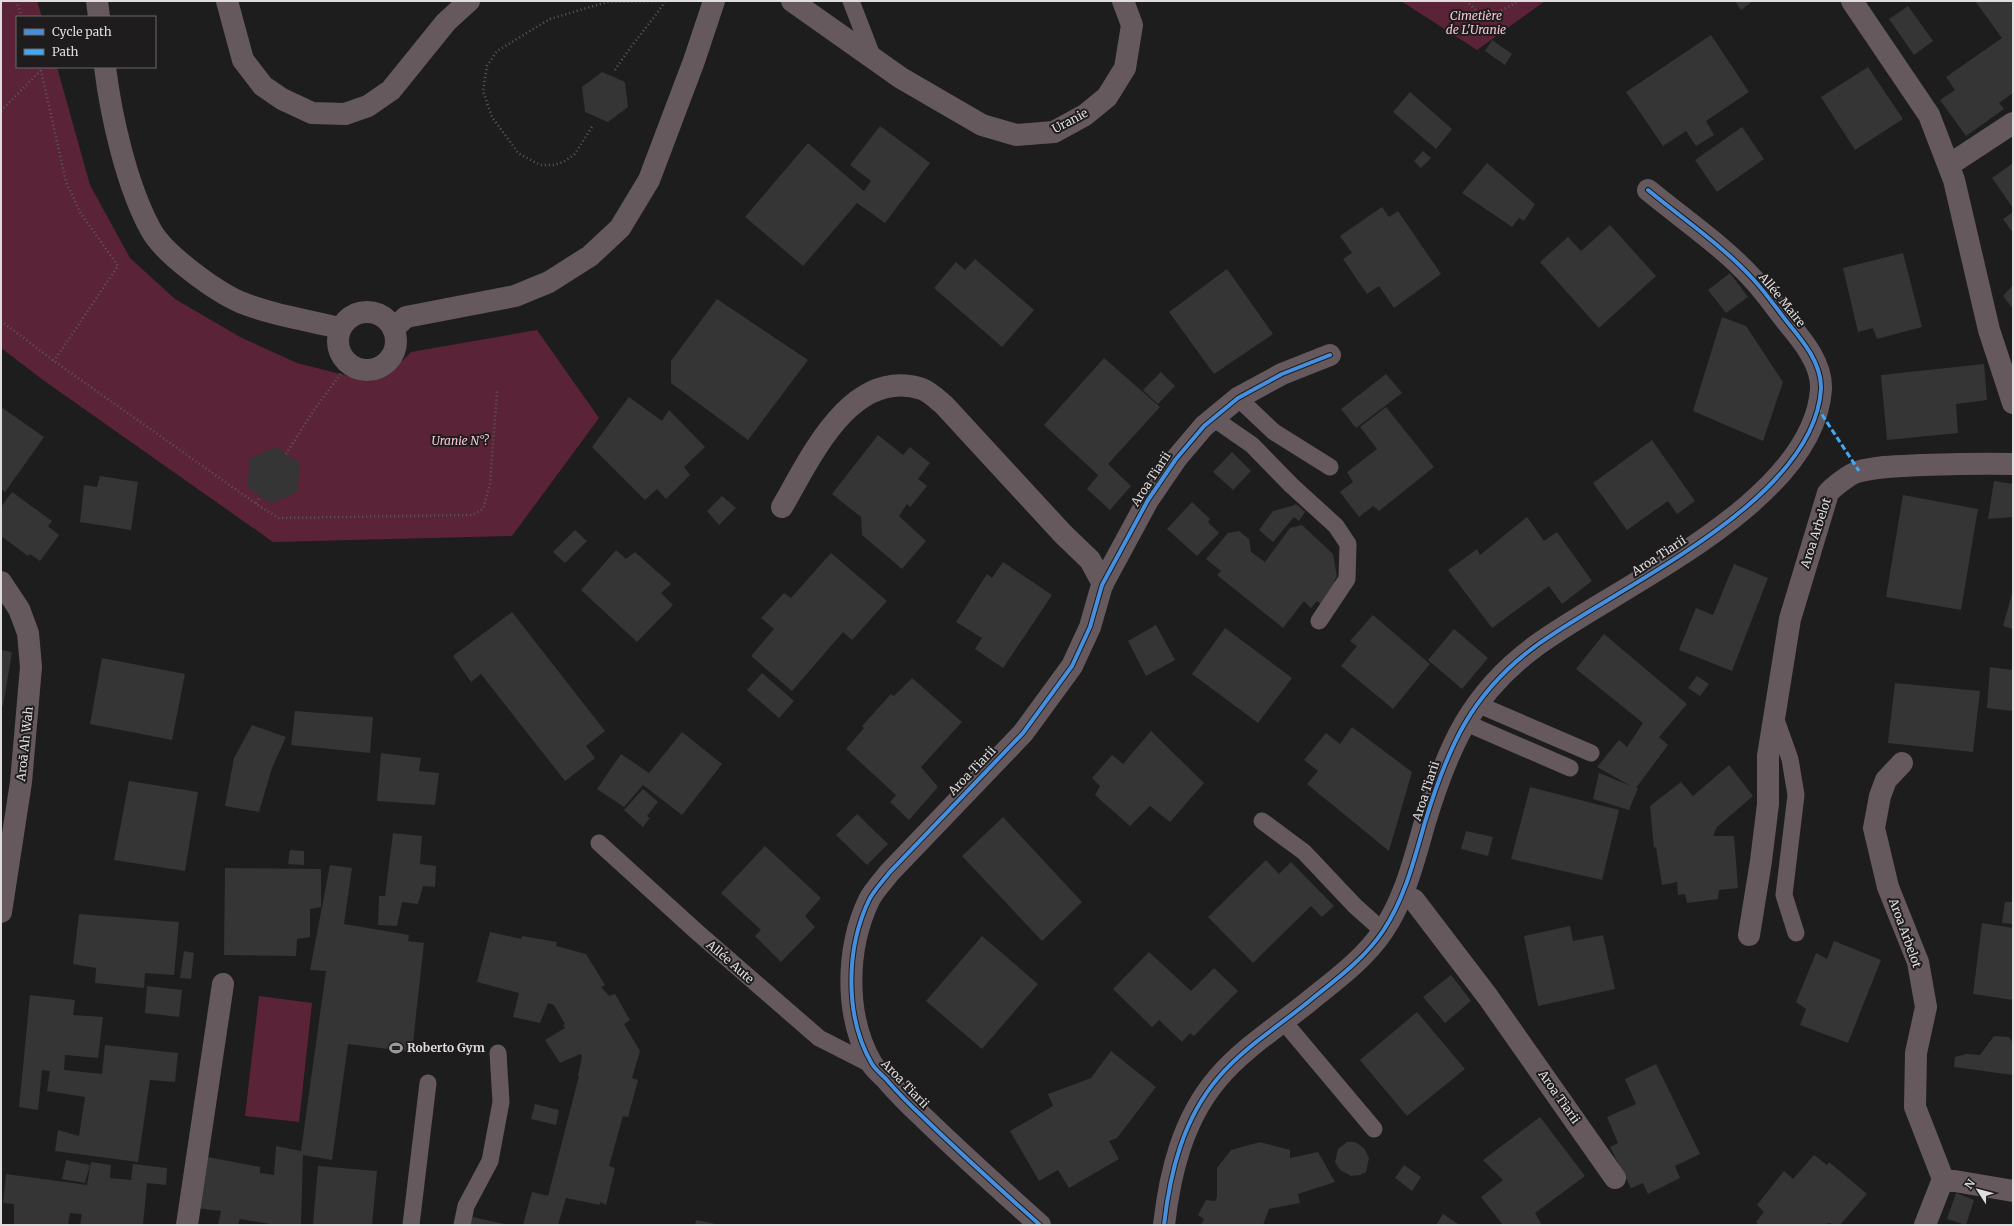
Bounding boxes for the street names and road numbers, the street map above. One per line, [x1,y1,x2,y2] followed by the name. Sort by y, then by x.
[1049,105,1090,136] street label: Uranie
[1755,269,1809,330] street label: Allée Maire
[1127,449,1174,510] street label: Aroa Tiarii
[1797,496,1834,571] street label: Aroa Arbelot
[1628,532,1689,579] street label: Aroa Tiarii
[13,706,36,783] street label: Aroā Ah Wah
[944,743,999,799] street label: Aroa Tiarii
[1409,759,1442,824] street label: Aroa Tiarii
[1886,895,1925,970] street label: Aroa Arbelot
[703,936,757,986] street label: Allée Aute
[878,1055,932,1111] street label: Aroa Tiarii
[1535,1066,1583,1126] street label: Aroa Tiarii

